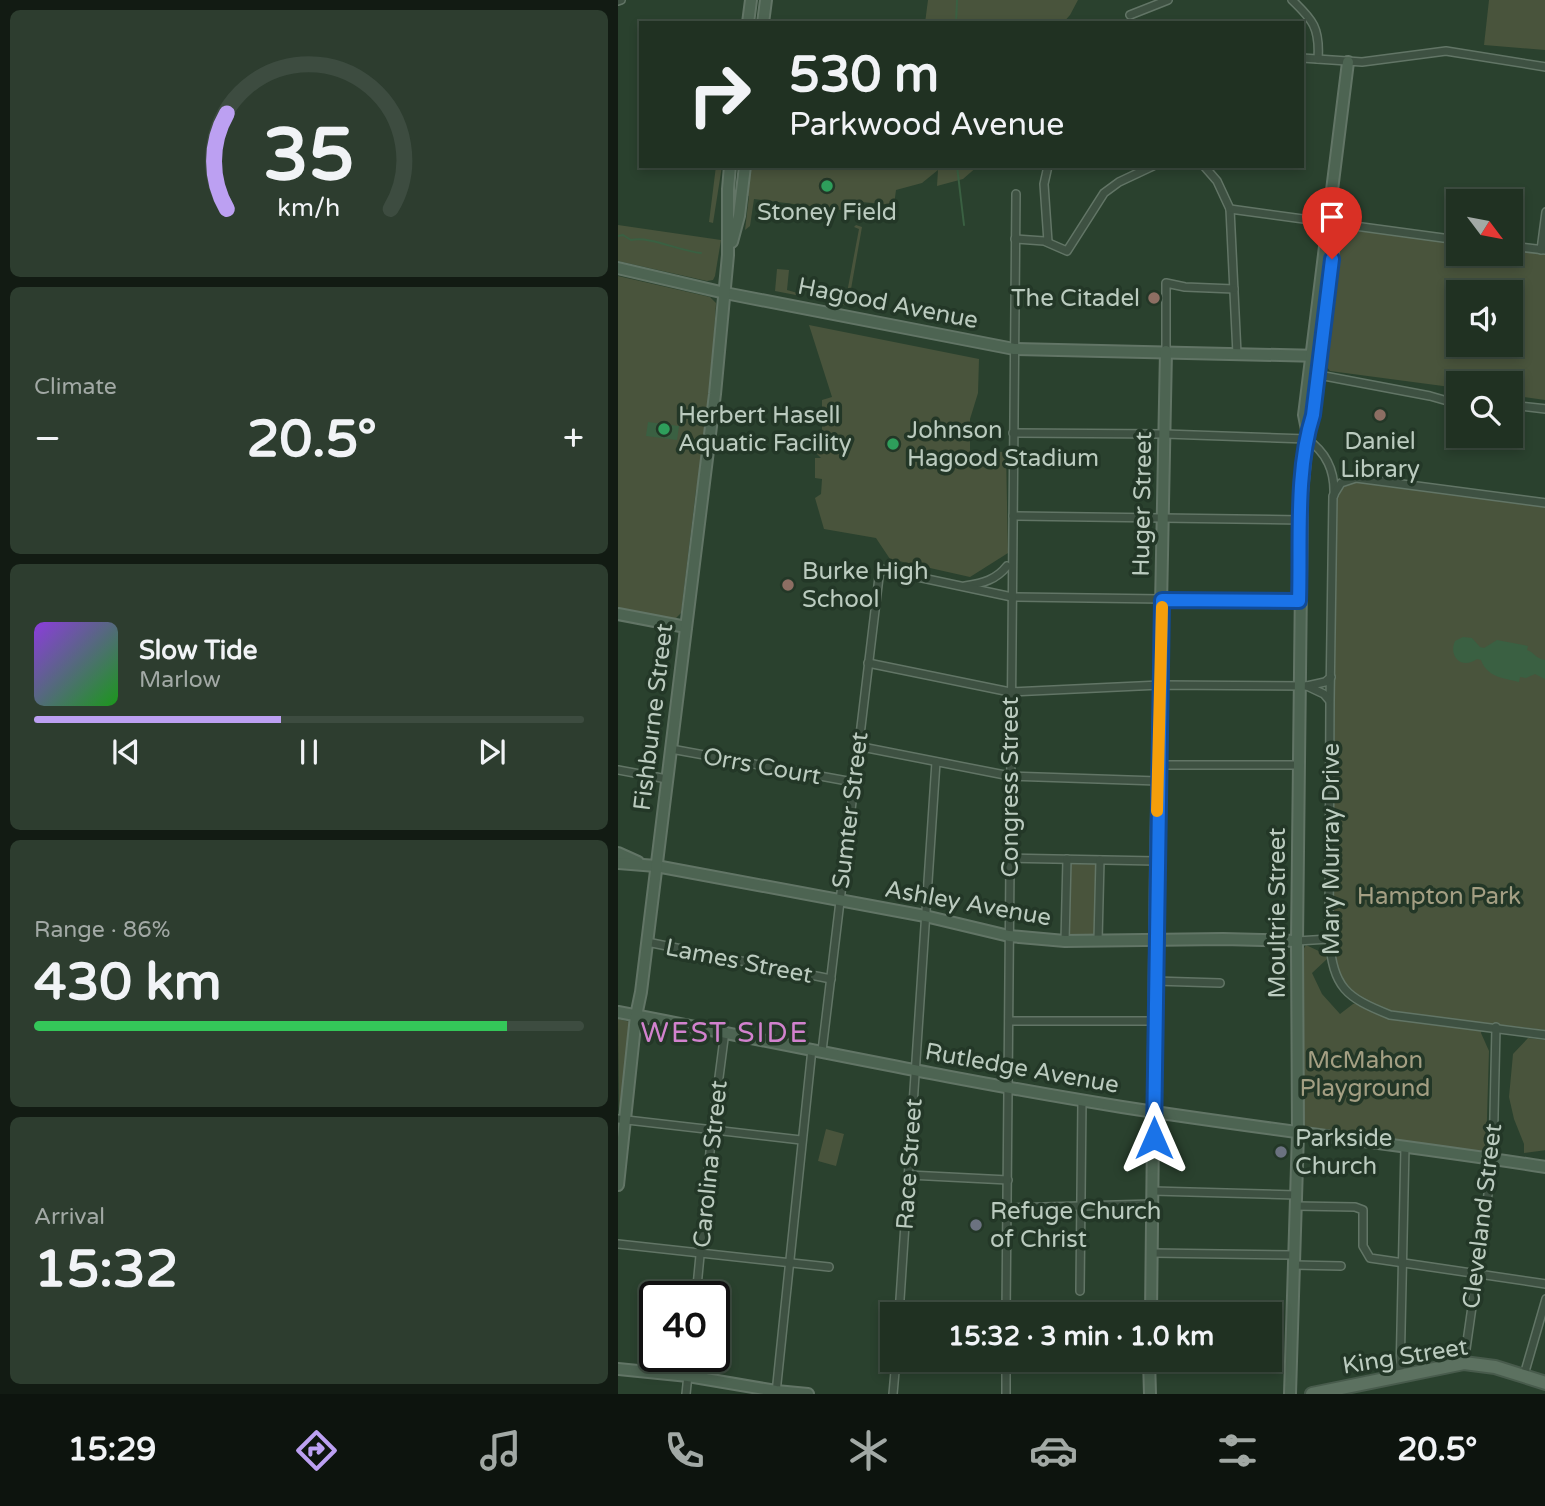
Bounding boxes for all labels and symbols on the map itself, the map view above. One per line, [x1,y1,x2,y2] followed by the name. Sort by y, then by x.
[819,178,835,194] marker: Stoney Field
[1302,187,1362,259] pin
[1446,189,1523,266] north arrow
[757,198,897,227] place label: Stoney Field
[795,272,981,335] street label: Hagood Avenue
[1011,284,1140,313] place label: The Citadel
[1146,290,1162,306] marker: The Citadel
[678,401,852,458] place label: Herbert Hasell Aquatic Facility
[1372,407,1388,423] marker: Daniel Library
[907,416,1099,473] place label: Johnson Hagood Stadium
[656,421,672,437] marker: Herbert Hasell Aquatic Facility
[1340,427,1420,484] place label: Daniel Library
[1127,431,1158,577] street label: Huger Street
[885,436,901,452] marker: Johnson Hagood Stadium
[802,557,929,614] place label: Burke High School
[780,577,796,593] marker: Burke High School
[628,622,679,812] street label: Fishburne Street
[996,697,1025,877] street label: Congress Street
[827,730,874,890] street label: Sumter Street
[701,742,823,791] street label: Orrs Court
[1317,743,1346,955] street label: Mary Murray Drive
[1263,828,1292,998] street label: Moultrie Street
[882,875,1053,932] street label: Ashley Avenue
[1357,882,1521,911] park label: Hampton Park
[663,933,815,990] street label: Lames Street
[641,1016,809,1050] district label: WEST SIDE
[923,1037,1121,1100] street label: Rutledge Avenue
[1300,1046,1430,1103] park label: McMahon Playground
[687,1079,734,1249] street label: Carolina Street
[890,1097,929,1231] street label: Race Street
[1117,1101,1191,1175] position arrow
[1457,1122,1508,1310] street label: Cleveland Street
[1295,1124,1392,1181] place label: Parkside Church
[1273,1144,1289,1160] marker: Parkside Church
[990,1197,1161,1254] place label: Refuge Church of Christ
[968,1217,984,1233] marker: Refuge Church of Christ
[639,1281,730,1372] speed limit sign: 40
[1340,1332,1470,1381] street label: King Street

